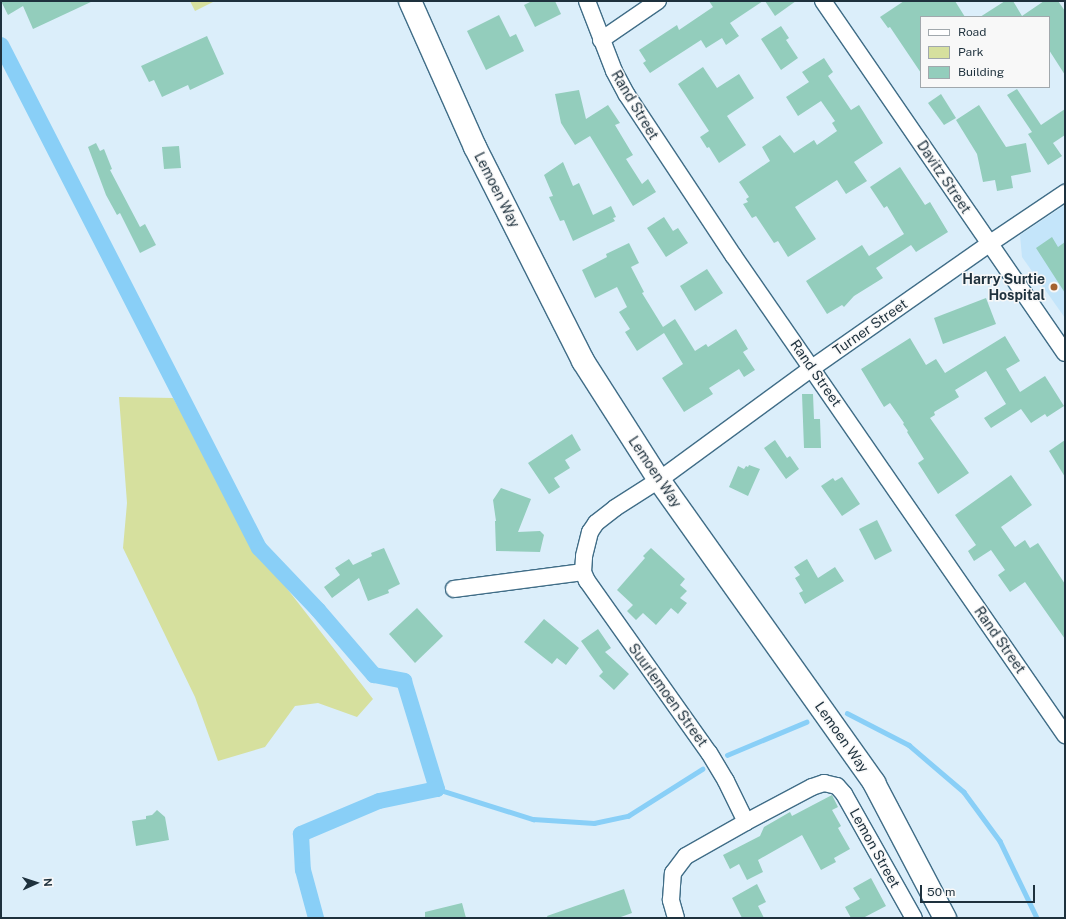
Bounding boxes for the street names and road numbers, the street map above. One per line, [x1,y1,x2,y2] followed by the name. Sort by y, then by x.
[608,67,662,143] street label: Rand Street
[913,137,975,217] street label: Davitz Street
[471,149,523,231] street label: Lemoen Way
[830,295,910,359] street label: Turner Street
[787,336,845,410] street label: Rand Street
[625,433,685,511] street label: Lemoen Way
[971,603,1029,677] street label: Rand Street
[625,640,711,750] street label: Suurlemoen Street
[811,698,873,776] street label: Lemoen Way
[846,805,904,891] street label: Lemon Street

